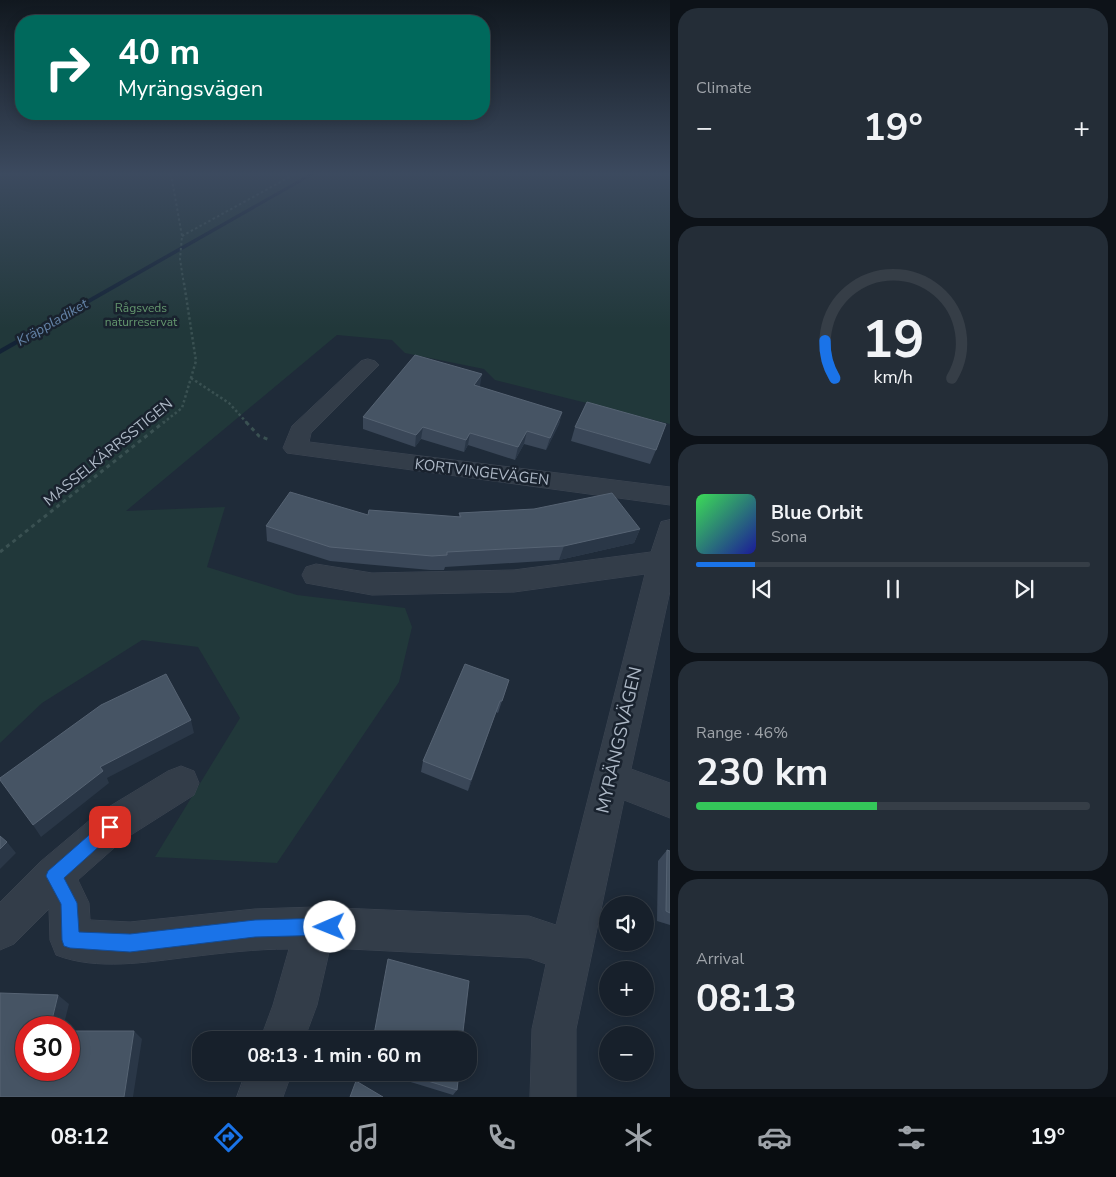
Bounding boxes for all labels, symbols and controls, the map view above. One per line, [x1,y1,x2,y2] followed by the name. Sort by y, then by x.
[118,29,200,76] text: 40 m
[35,35,100,100] icon: right
[118,74,263,104] text: Myrängsvägen
[696,77,751,99] text: Climate
[863,102,923,153] text: 19°
[696,109,713,147] text: −
[1073,109,1090,147] text: +
[13,294,92,351] water label: Kräppladiket
[105,300,178,330] park label: Rågsveds naturreservat
[862,304,924,375] text: 19
[873,365,913,389] text: km/h
[39,394,177,510] street label: MASSELKÄRRSSTIGEN
[414,454,550,490] street label: KORTVINGEVÄGEN
[771,500,862,526] text: Blue Orbit
[771,526,807,548] text: Sona
[748,575,776,603] icon: previous
[879,575,907,603] icon: pause
[1010,575,1038,603] icon: next
[590,664,648,816] street label: MYRÄNGSVÄGEN
[696,722,788,744] text: Range · 46%
[696,747,828,798] text: 230 km
[89,806,131,848] pin
[96,813,124,841] icon: arrive
[599,896,654,1081] map controls
[599,896,654,951] button: sound
[303,900,355,952] position arrow
[696,948,744,970] text: Arrival
[599,961,654,1016] button: +
[696,973,797,1024] text: 08:13
[15,1016,80,1081] speed limit sign: 30
[599,1026,654,1081] button: −
[247,1043,422,1069] text: 08:13 · 1 min · 60 m
[211,1120,246,1155] icon: directions
[347,1120,382,1155] icon: music
[484,1120,519,1155] icon: phone
[621,1120,656,1155] icon: climate
[757,1120,792,1155] icon: car
[894,1120,929,1155] icon: filters
[51,1122,109,1152] text: 08:12
[1030,1122,1065,1152] text: 19°

